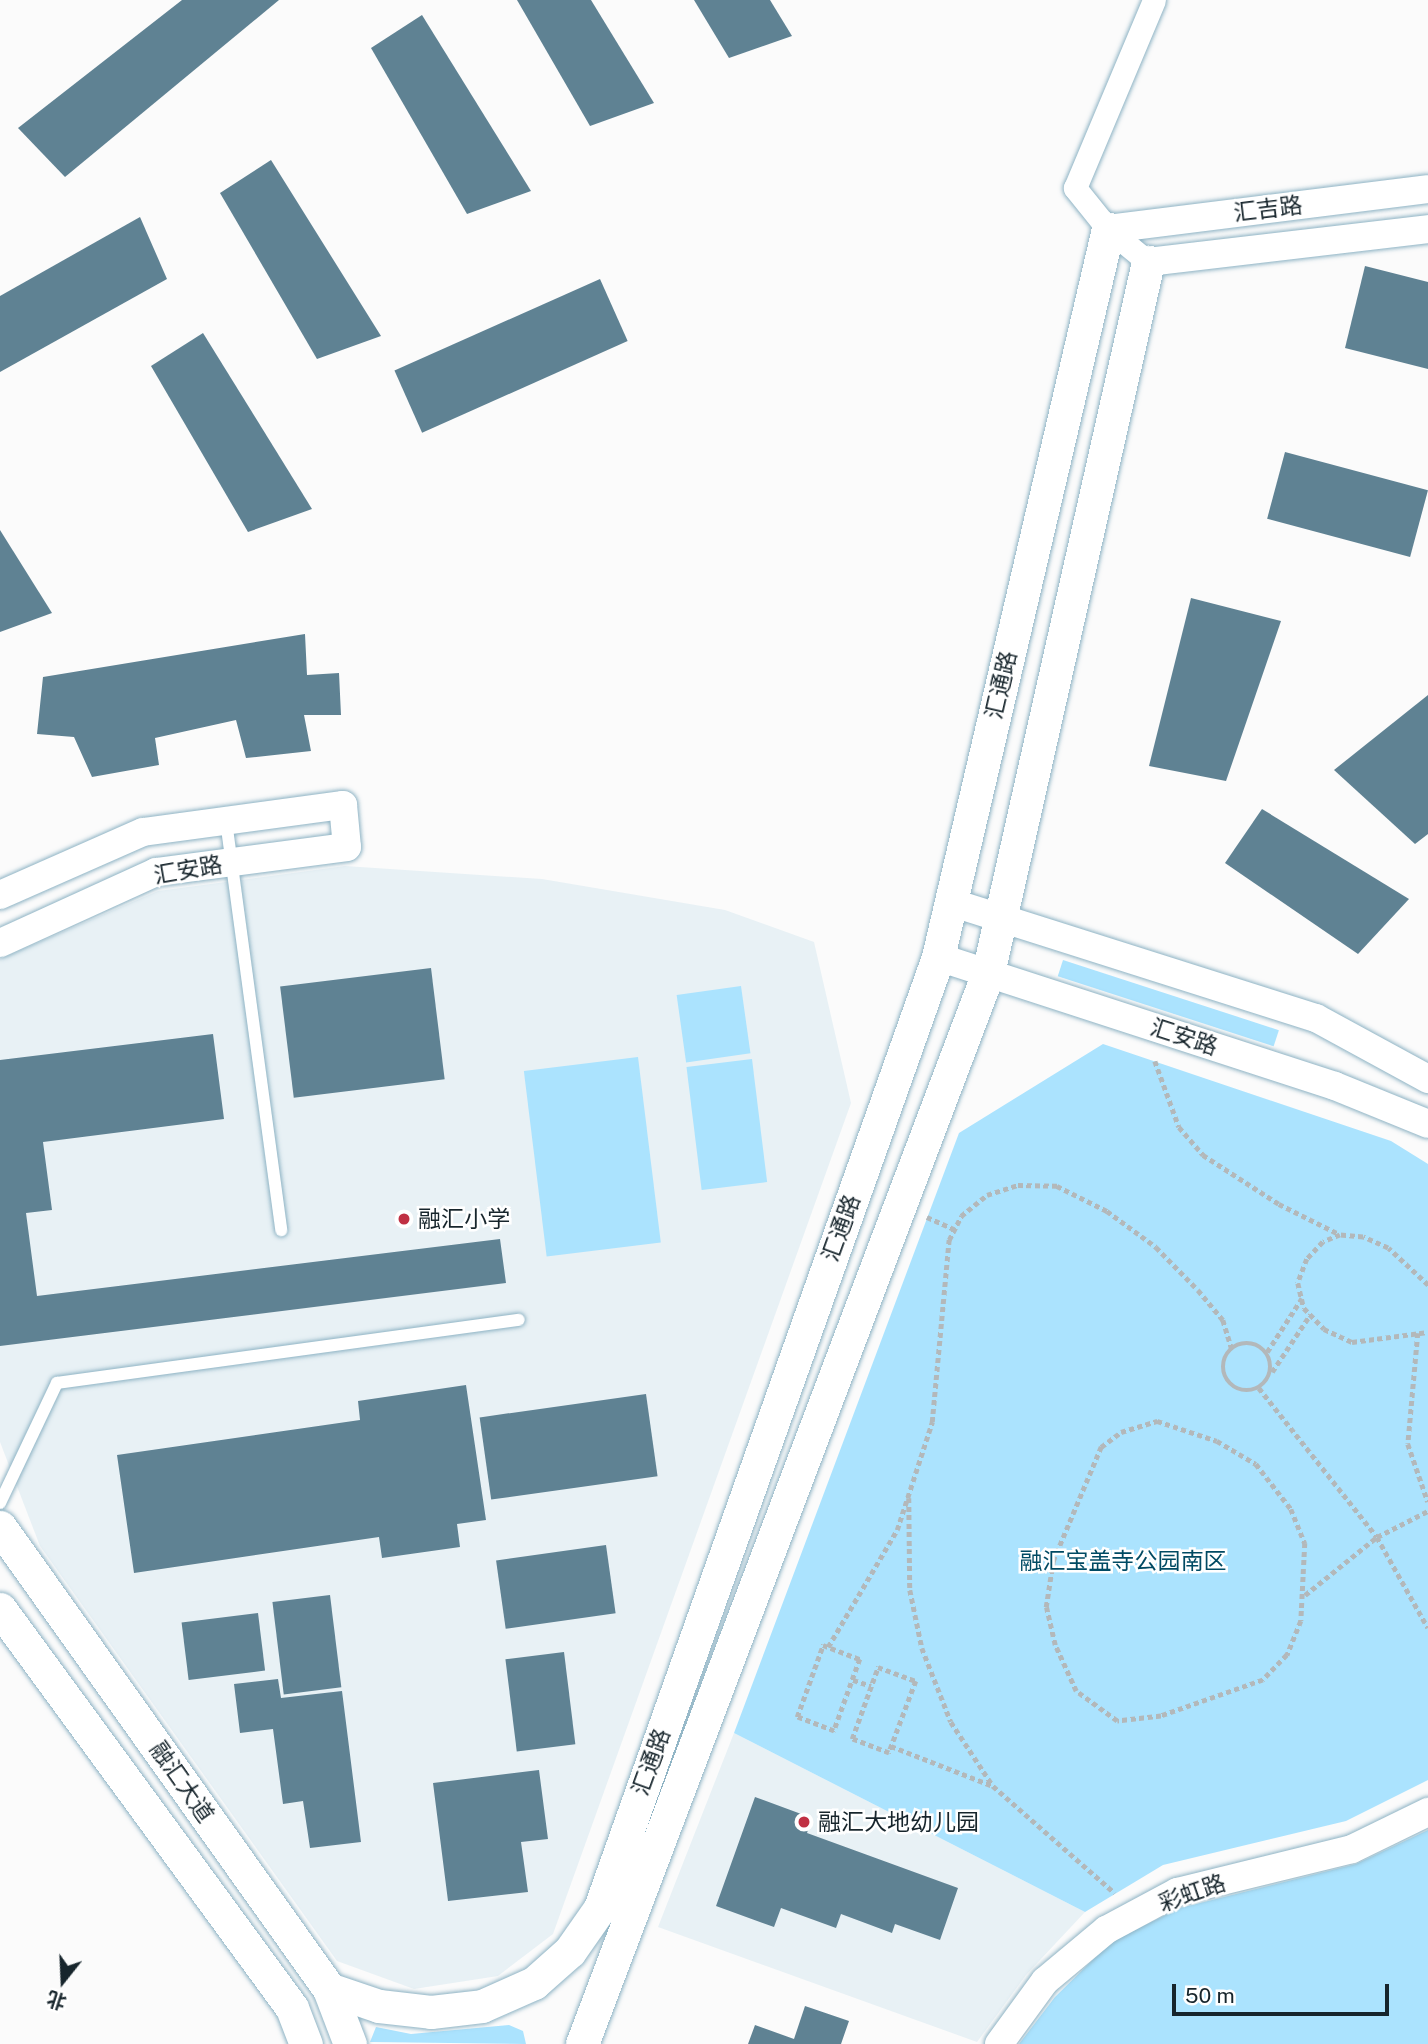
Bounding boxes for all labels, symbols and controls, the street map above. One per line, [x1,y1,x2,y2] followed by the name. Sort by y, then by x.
[1232,191,1304,227] street label: 汇吉路
[980,648,1022,722] street label: 汇通路
[152,850,224,890] street label: 汇安路
[1147,1013,1221,1061] street label: 汇安路
[816,1191,866,1265] street label: 汇通路
[418,1205,510,1233] place label: 融汇小学
[396,1211,412,1227] marker: 融汇小学
[1020,1547,1226,1575] park label: 融汇宝盖寺公园南区
[626,1725,676,1799] street label: 汇通路
[144,1736,220,1828] street label: 融汇大道
[818,1808,979,1836] place label: 融汇大地幼儿园
[796,1814,812,1830] marker: 融汇大地幼儿园
[1155,1869,1229,1917] street label: 彩虹路
[28,1946,98,2016] north arrow
[1176,1970,1393,2014] scale bar
[1185,1983,1235,2008] text: 50 m
[44,1988,69,2014] text: 北

